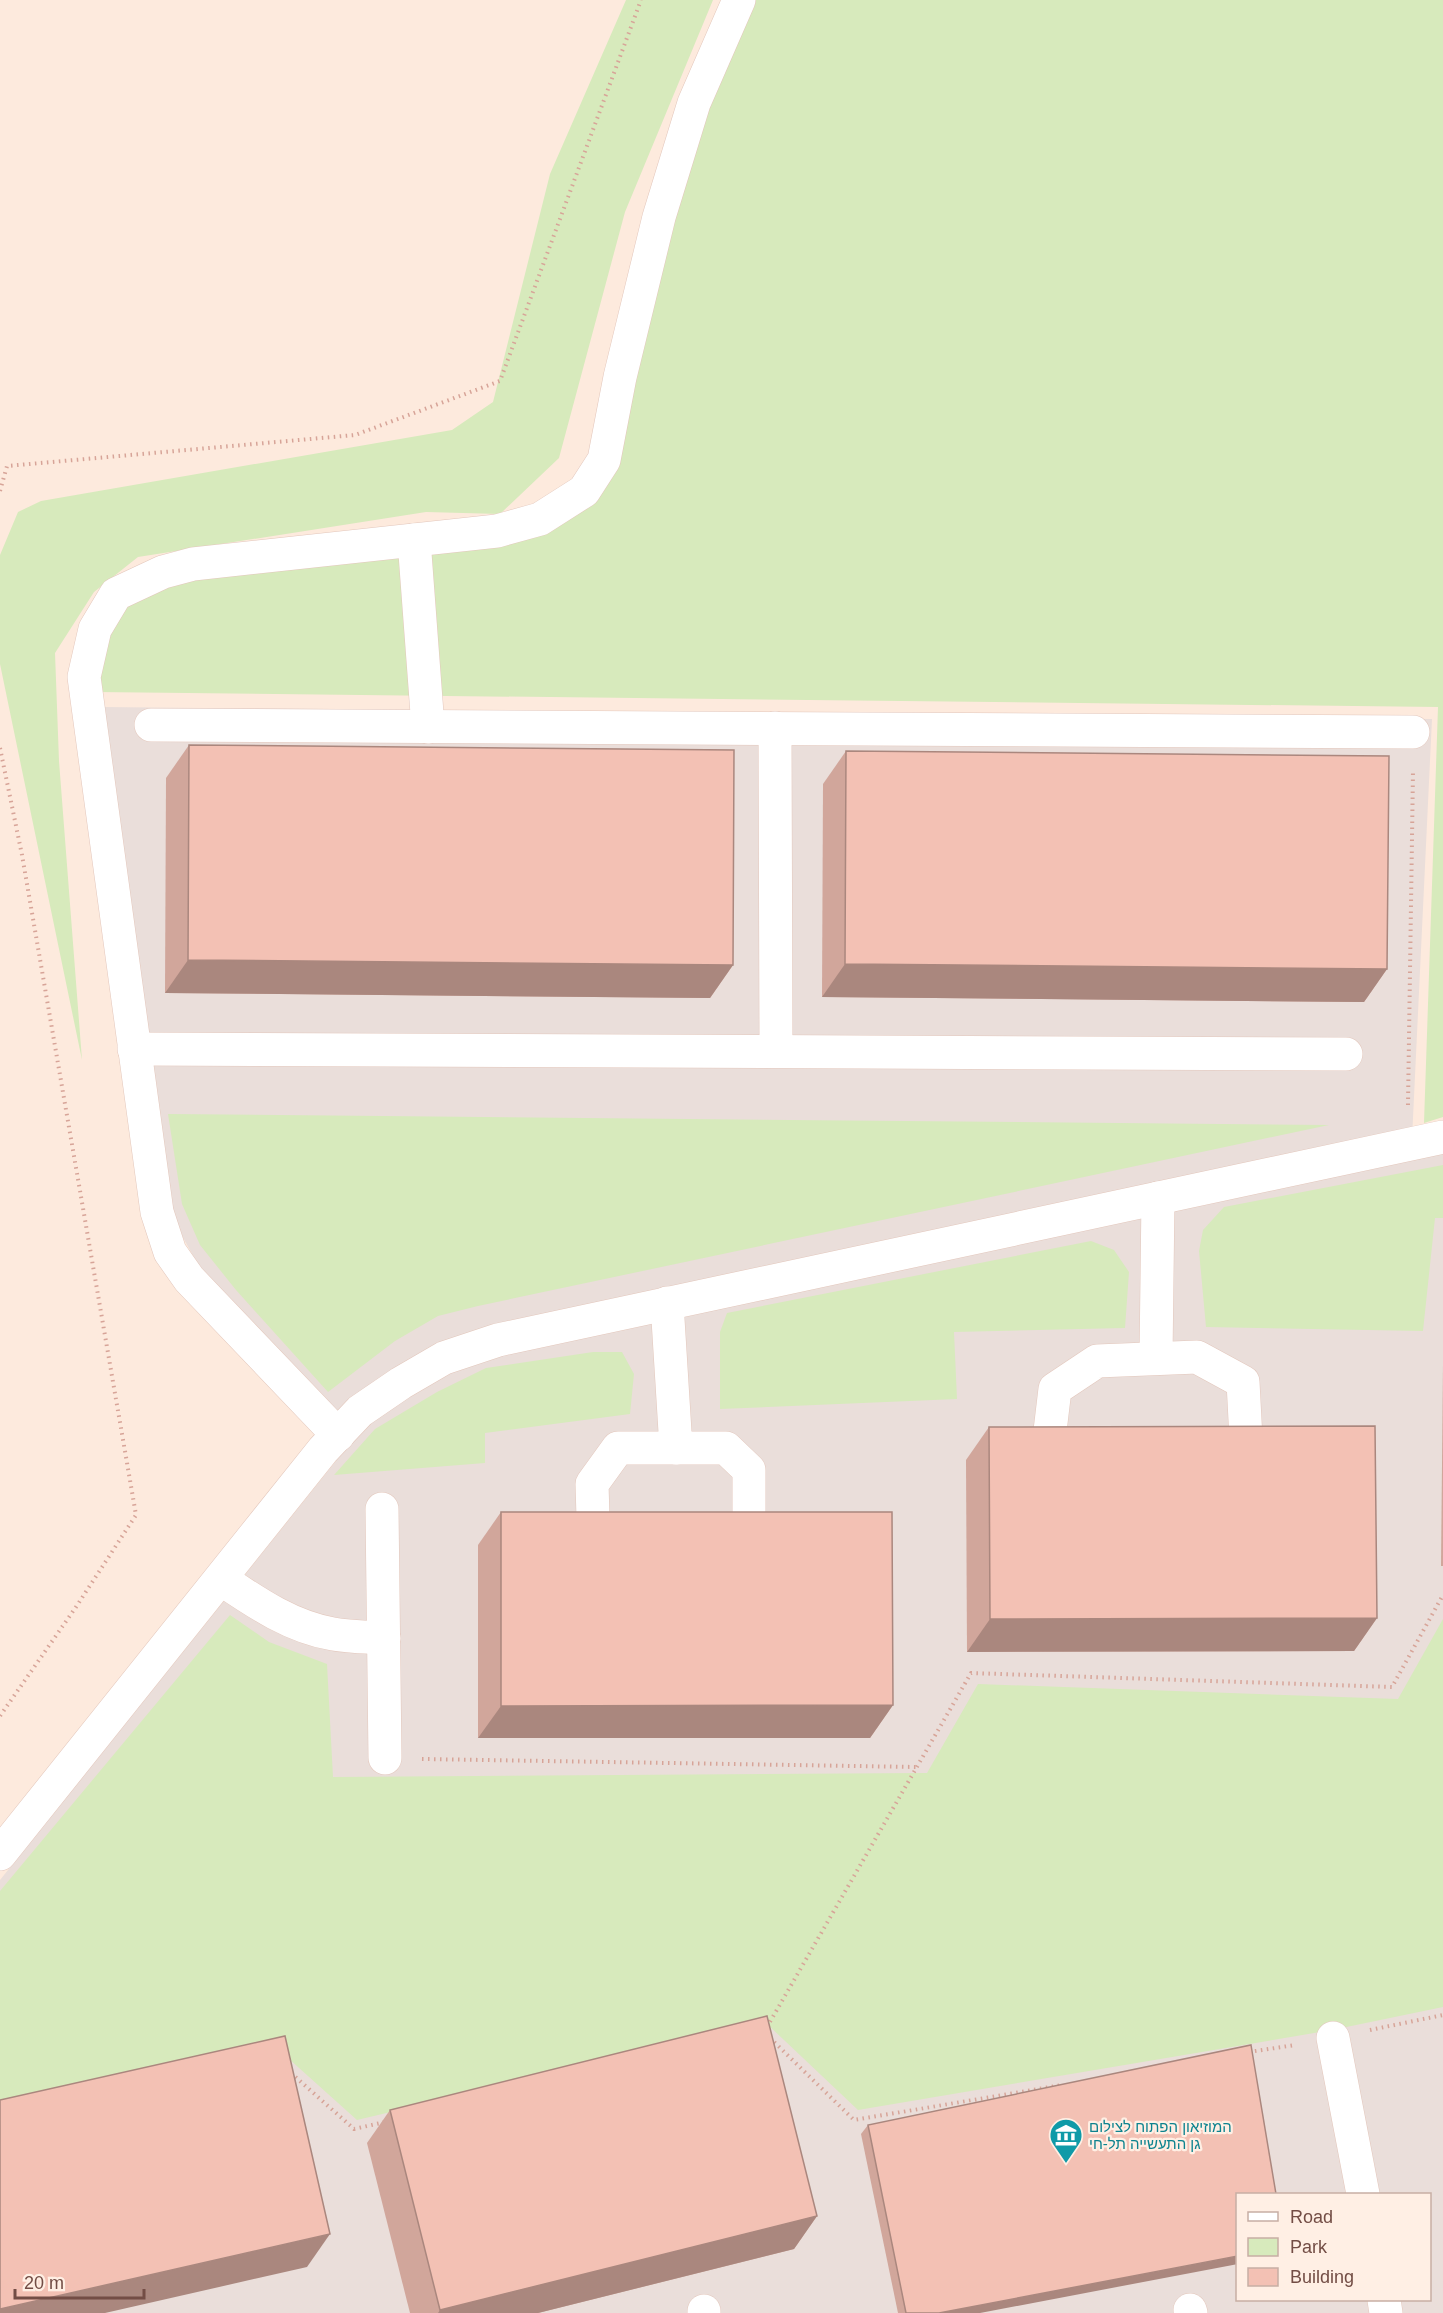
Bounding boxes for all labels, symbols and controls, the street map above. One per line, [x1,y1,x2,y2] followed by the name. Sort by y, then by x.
[1048,2117,1084,2164] museum icon: המוזיאון הפתוח לצילום גן התעשייה תל-חי
[1089,2118,1232,2152] place label: המוזיאון הפתוח לצילום גן התעשייה תל-חי
[1236,2193,1431,2301] legend
[1290,2207,1333,2227] text: Road
[1290,2237,1328,2257] text: Park
[15,2262,144,2300] scale bar
[1290,2267,1354,2287] text: Building
[24,2273,64,2293] text: 20 m

